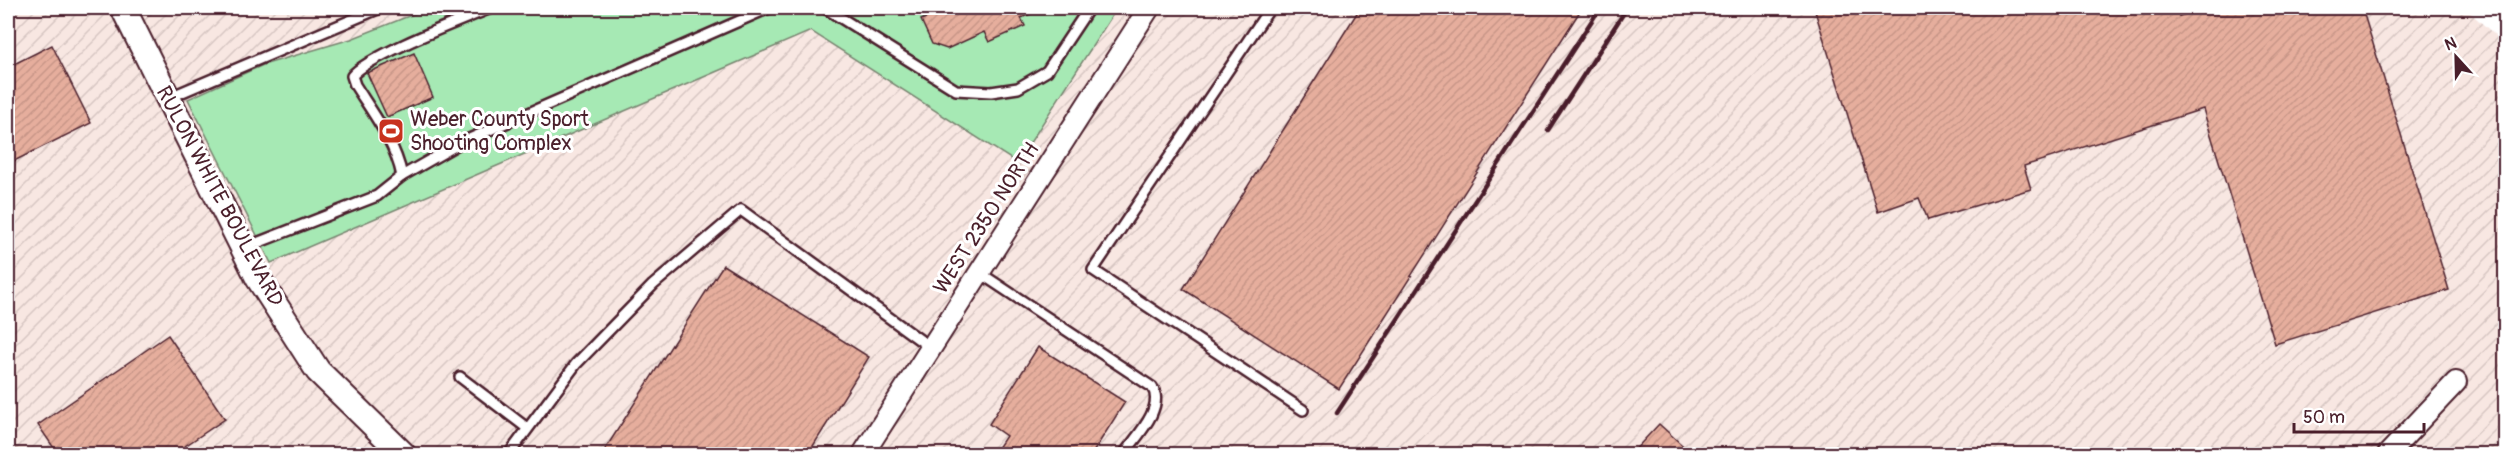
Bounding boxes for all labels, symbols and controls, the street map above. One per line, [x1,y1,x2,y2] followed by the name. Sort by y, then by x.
[2426,27,2486,87] north arrow
[2442,33,2460,55] text: N
[150,81,289,311] street label: RULON WHITE BOULEVARD
[410,106,589,157] place label: Weber County Sport Shooting Complex
[376,116,406,146] sports icon: Weber County Sport Shooting Complex
[927,138,1045,299] street label: WEST 2350 NORTH
[2294,396,2424,434] scale bar
[2303,406,2345,429] text: 50 m

